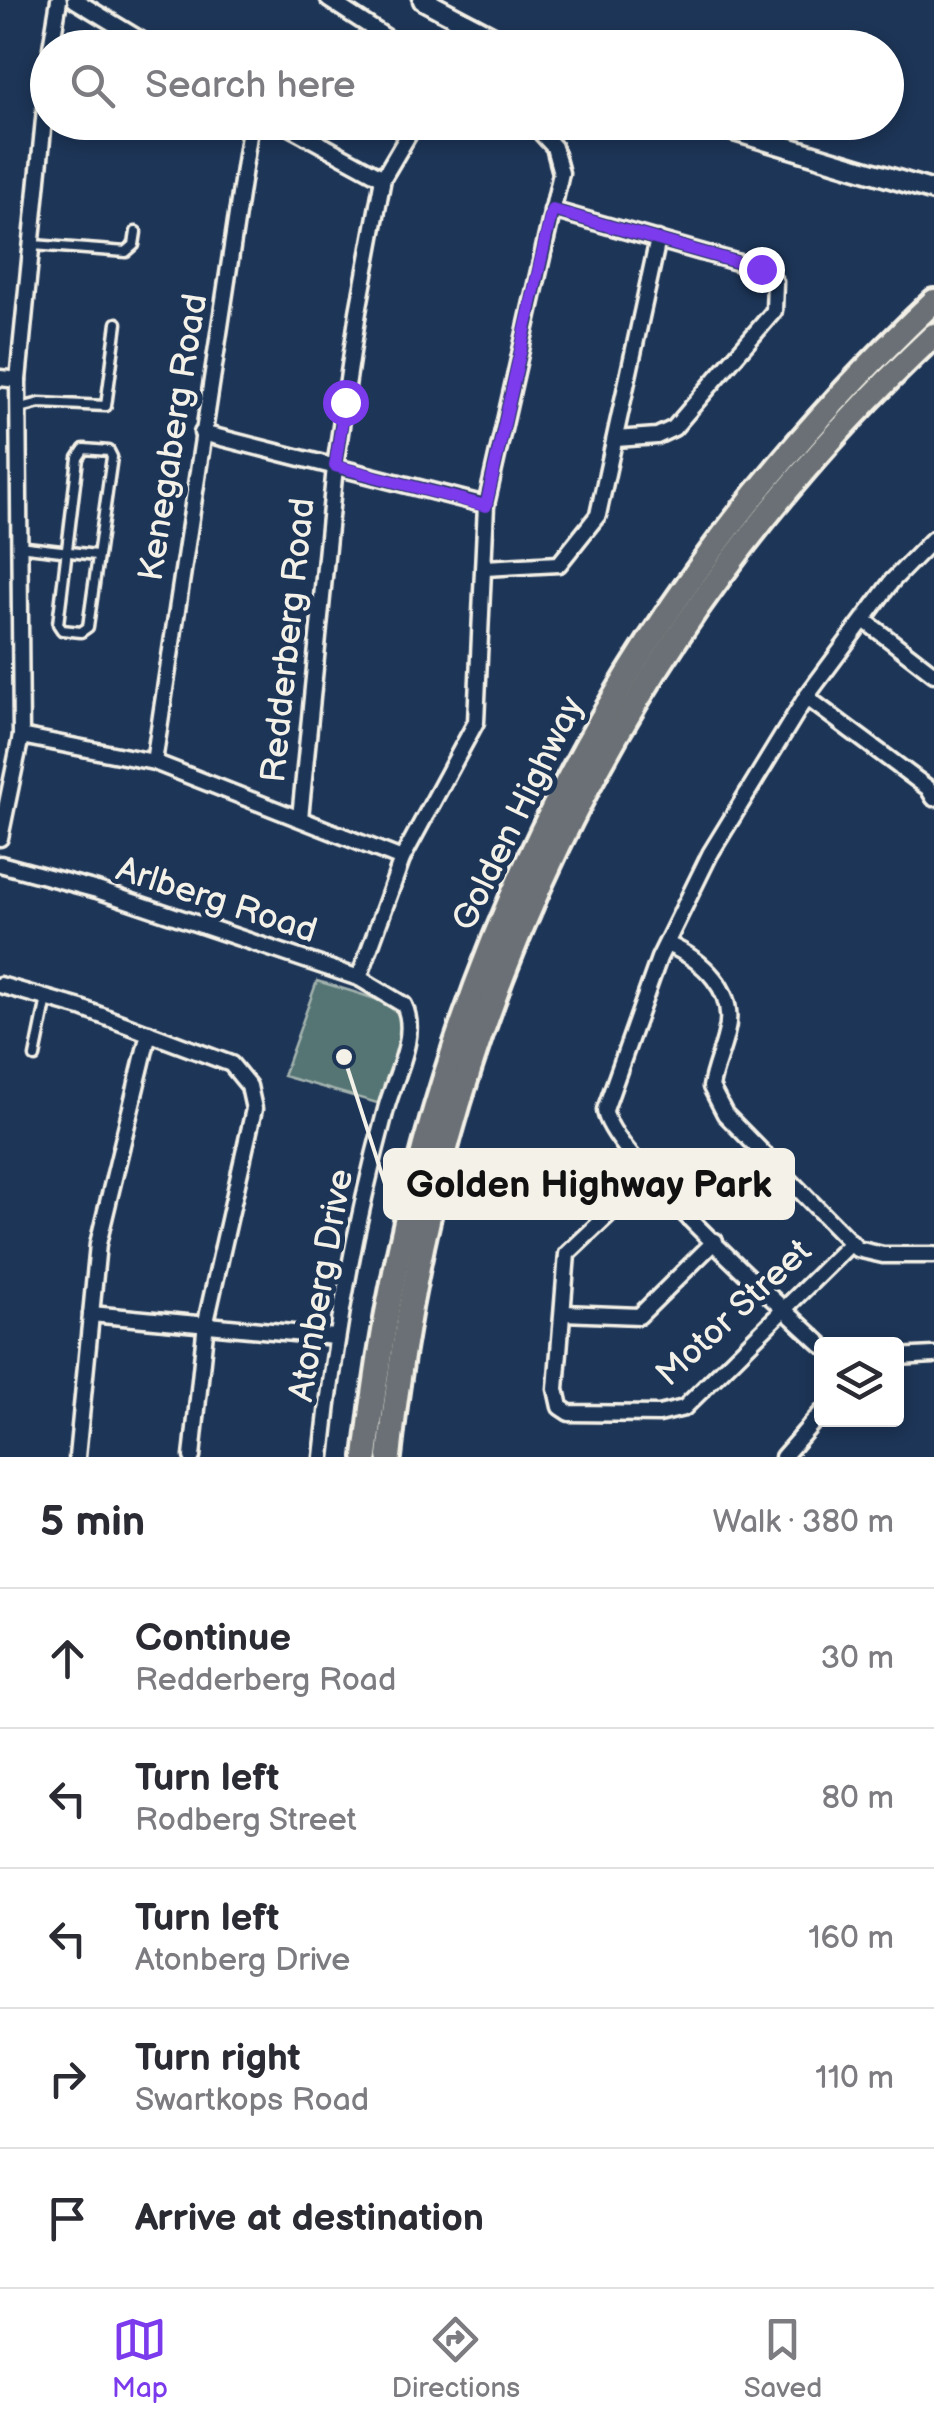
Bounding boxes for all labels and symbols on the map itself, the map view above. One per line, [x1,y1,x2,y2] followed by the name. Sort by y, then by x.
[739,247,785,293] route end
[130,291,217,584] street label: Kenegaberg Road
[323,380,369,426] route start
[252,496,325,785] street label: Redderberg Road
[443,689,594,938] street label: Golden Highway
[111,848,322,953] street label: Arlberg Road
[385,1150,793,1218] callout: Golden Highway Park
[406,1163,772,1208] text: Golden Highway Park
[280,1166,363,1405] street label: Atonberg Drive
[647,1230,821,1396] street label: Motor Street

